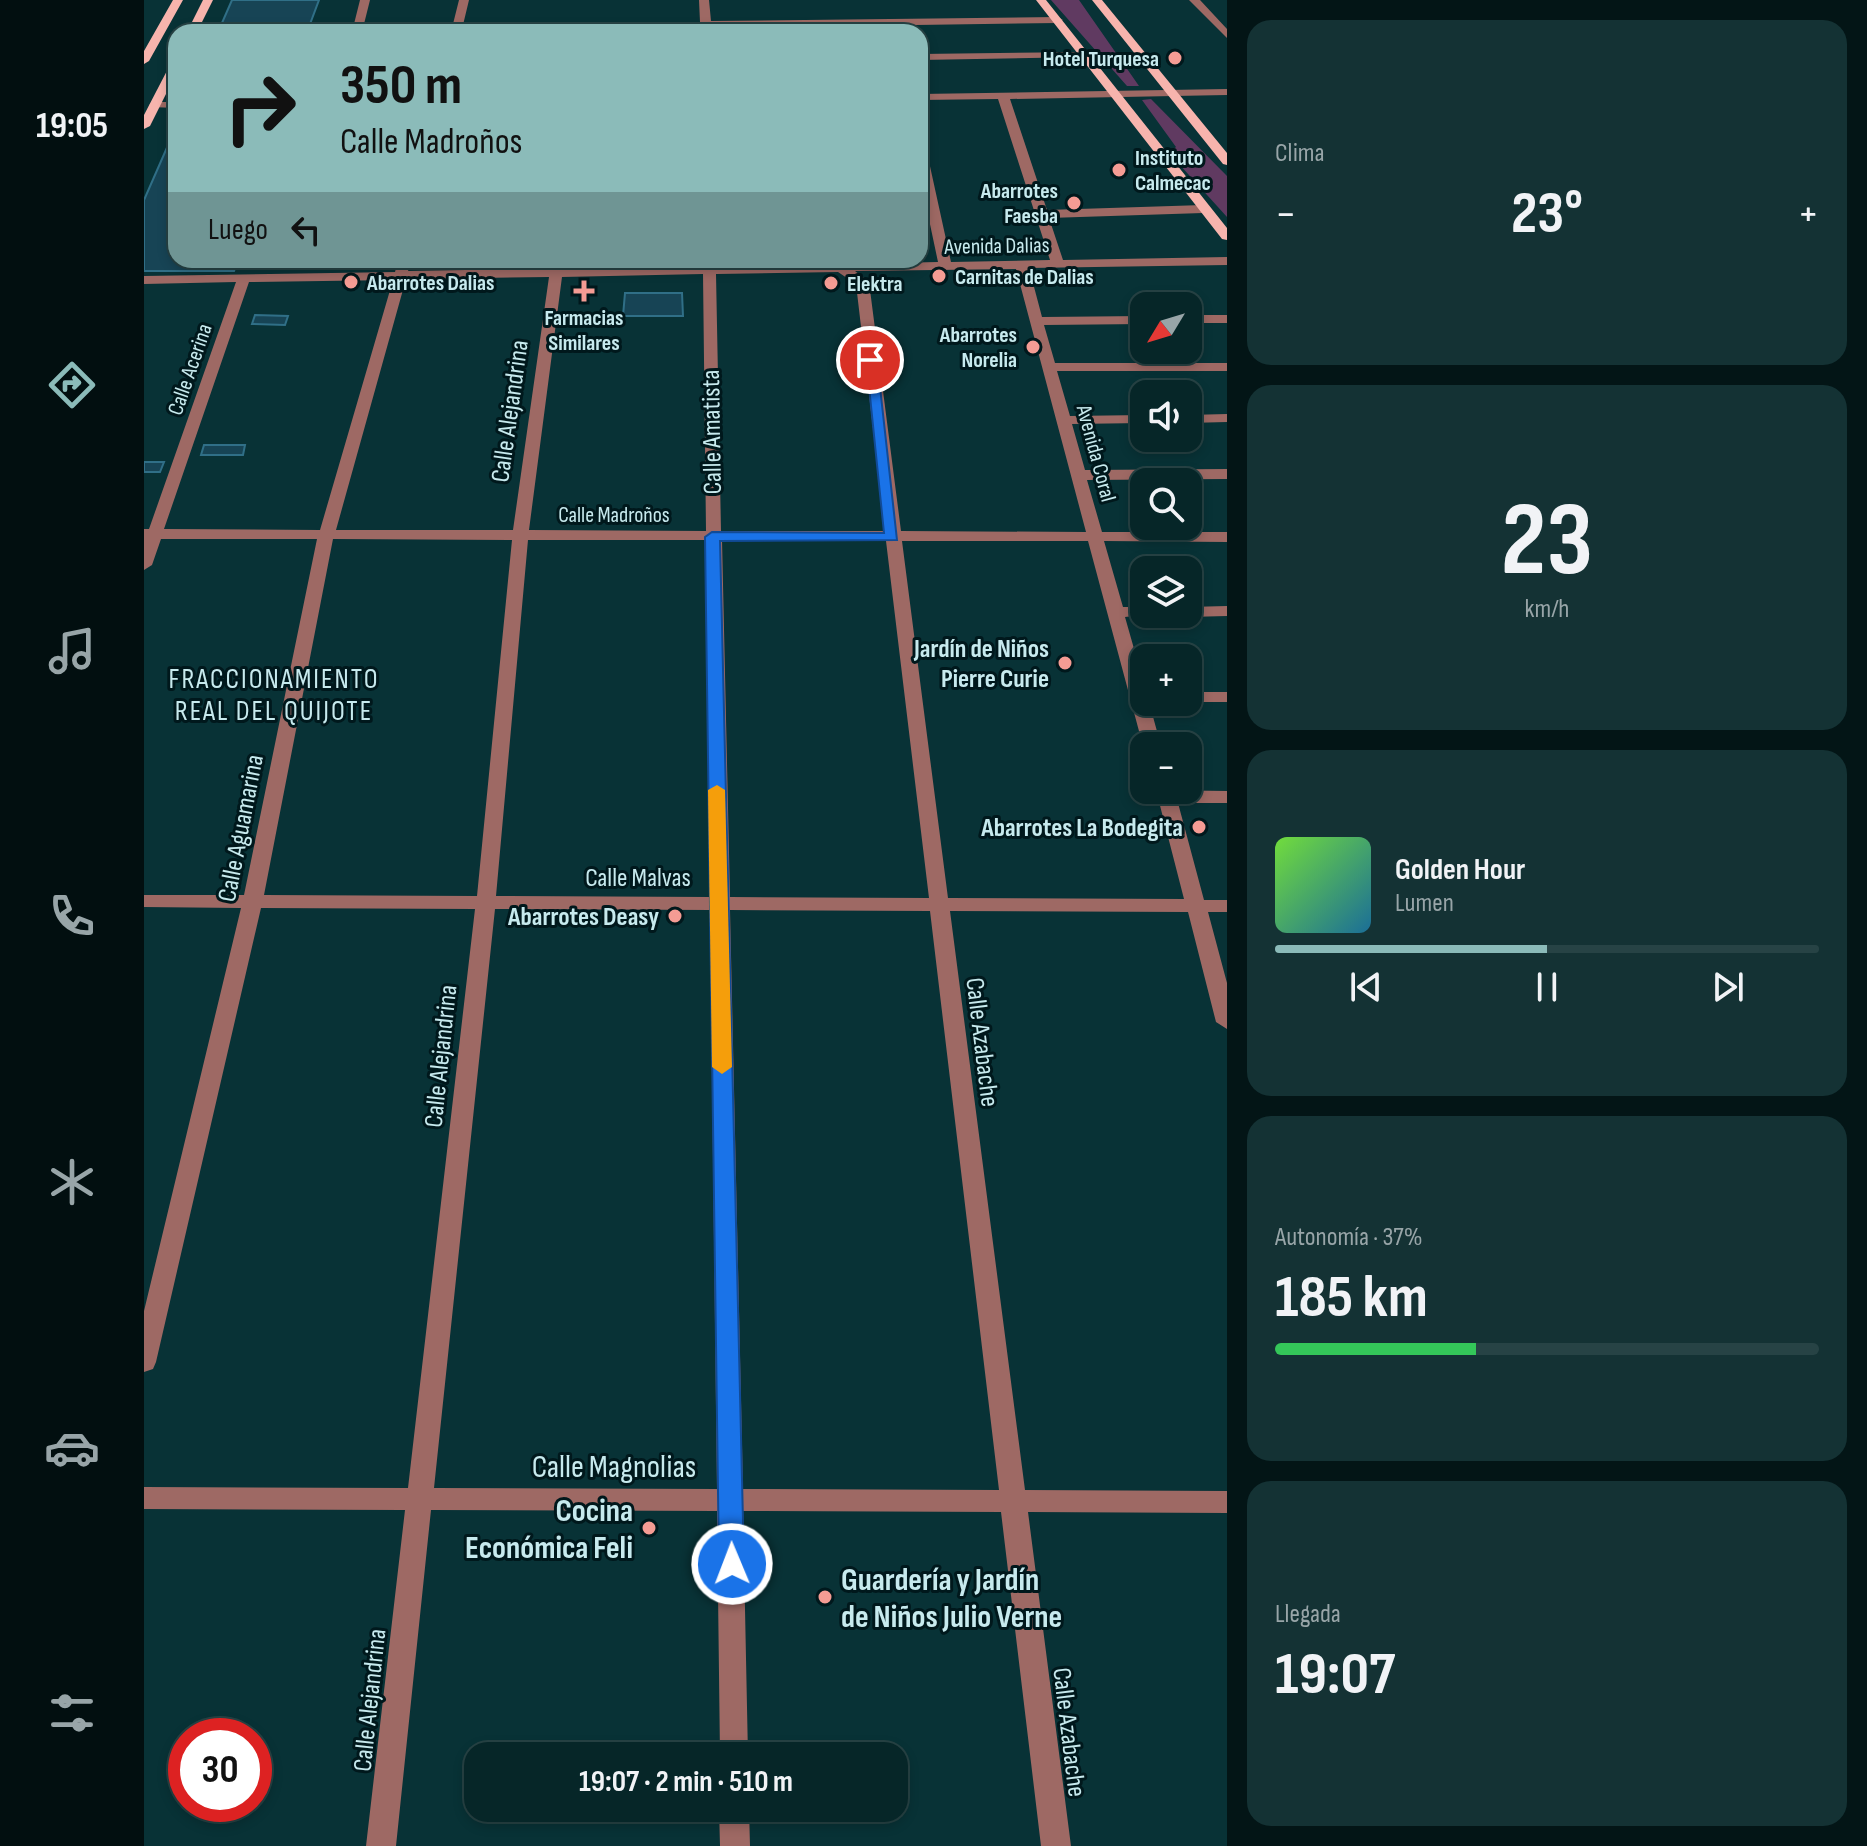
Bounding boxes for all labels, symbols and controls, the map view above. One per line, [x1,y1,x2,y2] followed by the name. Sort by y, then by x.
[1043,46,1159,73] place label: Hotel Turquesa
[1166,49,1184,67] marker: Hotel Turquesa
[340,53,462,120] text: 350 m
[208,56,312,160] icon: right
[36,105,108,148] text: 19:05
[340,121,523,164] text: Calle Madroños
[1275,138,1325,169] text: Clima
[1135,145,1211,197] place label: Instituto Calmecac
[1110,161,1128,179] marker: Instituto Calmecac
[980,178,1058,230] place label: Abarrotes Faesba
[1511,178,1583,250] text: 23°
[1275,188,1297,241] text: −
[1797,188,1819,241] text: +
[1065,194,1083,212] marker: Abarrotes Faesba
[284,208,328,252] icon: left
[208,212,268,248] text: Luego
[943,232,1050,261] street label: Avenida Dalias
[955,264,1094,291] place label: Carnitas de Dalias
[930,267,948,285] marker: Carnitas de Dalias
[366,270,495,297] place label: Abarrotes Dalias
[847,271,903,298] place label: Elektra
[342,273,360,291] marker: Abarrotes Dalias
[822,274,840,292] marker: Elektra
[575,282,593,300] marker: Farmacias Similares
[1130,292,1202,364] north arrow
[1130,292,1202,804] map controls
[544,305,624,357] place label: Farmacias Similares
[162,320,219,419] street label: Calle Acerina
[939,322,1017,374] place label: Abarrotes Norelia
[836,326,904,394] pin
[485,338,536,484] street label: Calle Alejandrina
[848,338,892,382] icon: arrive
[1024,338,1042,356] marker: Abarrotes Norelia
[44,357,100,413] icon: directions
[696,369,729,495] street label: Calle Amatista
[1130,380,1202,452] button: sound
[1069,401,1121,505] street label: Avenida Coral
[1130,468,1202,540] button: search
[1501,479,1593,604] text: 23
[558,502,670,529] street label: Calle Madroños
[1130,556,1202,628] button: layers
[1525,594,1569,625] text: km/h
[44,623,100,679] icon: music
[913,634,1049,695] place label: Jardín de Niños Pierre Curie
[1130,644,1202,716] button: +
[1056,654,1074,672] marker: Jardín de Niños Pierre Curie
[168,663,380,728] district label: FRACCIONAMIENTO REAL DEL QUIJOTE
[1130,732,1202,804] button: −
[212,752,271,905] street label: Calle Aguamarina
[980,813,1183,844] place label: Abarrotes La Bodegita
[1190,818,1208,836] marker: Abarrotes La Bodegita
[1395,852,1525,888] text: Golden Hour
[585,863,691,894] street label: Calle Malvas
[44,888,100,944] icon: phone
[1395,888,1454,919] text: Lumen
[507,902,659,933] place label: Abarrotes Deasy
[666,907,684,925] marker: Abarrotes Deasy
[1344,965,1388,1009] icon: previous
[1525,965,1569,1009] icon: pause
[1706,965,1750,1009] icon: next
[958,976,1005,1109] street label: Calle Azabache
[419,983,464,1129] street label: Calle Alejandrina
[44,1154,100,1210] icon: climate
[1275,1222,1423,1253] text: Autonomía · 37%
[1275,1262,1428,1334] text: 185 km
[44,1420,100,1476] icon: car
[532,1448,696,1487] street label: Calle Magnolias
[465,1492,633,1568] place label: Cocina Económica Feli
[640,1519,658,1537] marker: Cocina Económica Feli
[690,1522,774,1606] position arrow
[841,1561,1062,1637] place label: Guardería y Jardín de Niños Julio Verne
[816,1588,834,1606] marker: Guardería y Jardín de Niños Julio Verne
[1275,1599,1341,1630] text: Llegada
[348,1627,393,1773] street label: Calle Alejandrina
[1275,1639,1395,1711] text: 19:07
[1045,1666,1092,1799] street label: Calle Azabache
[44,1685,100,1741] icon: filters
[168,1718,272,1822] speed limit sign: 30
[579,1764,793,1800] text: 19:07 · 2 min · 510 m

